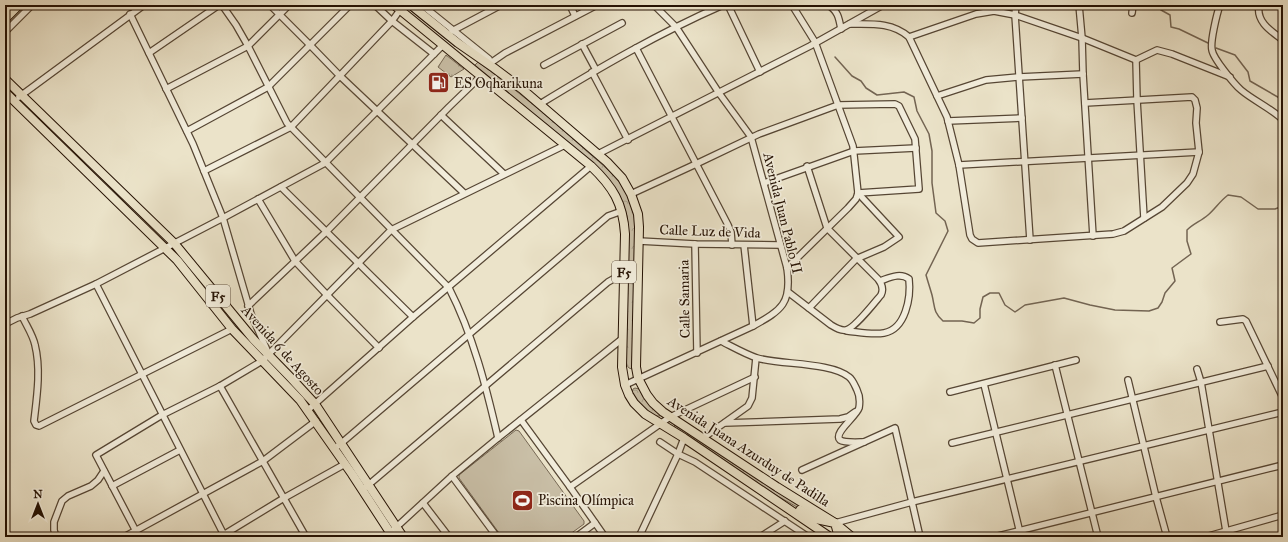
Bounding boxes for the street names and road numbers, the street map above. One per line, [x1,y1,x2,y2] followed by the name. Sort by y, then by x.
[758,150,806,276] street label: Avenida Juan Pablo II
[659,221,761,242] street label: Calle Luz de Vida
[675,260,694,338] street label: Calle Samaria
[612,261,636,283] road number: F5
[206,285,230,307] road number: F5
[237,301,327,399] street label: Avenida 6 de Agosto
[663,392,833,511] street label: Avenida Juana Azurduy de Padilla

